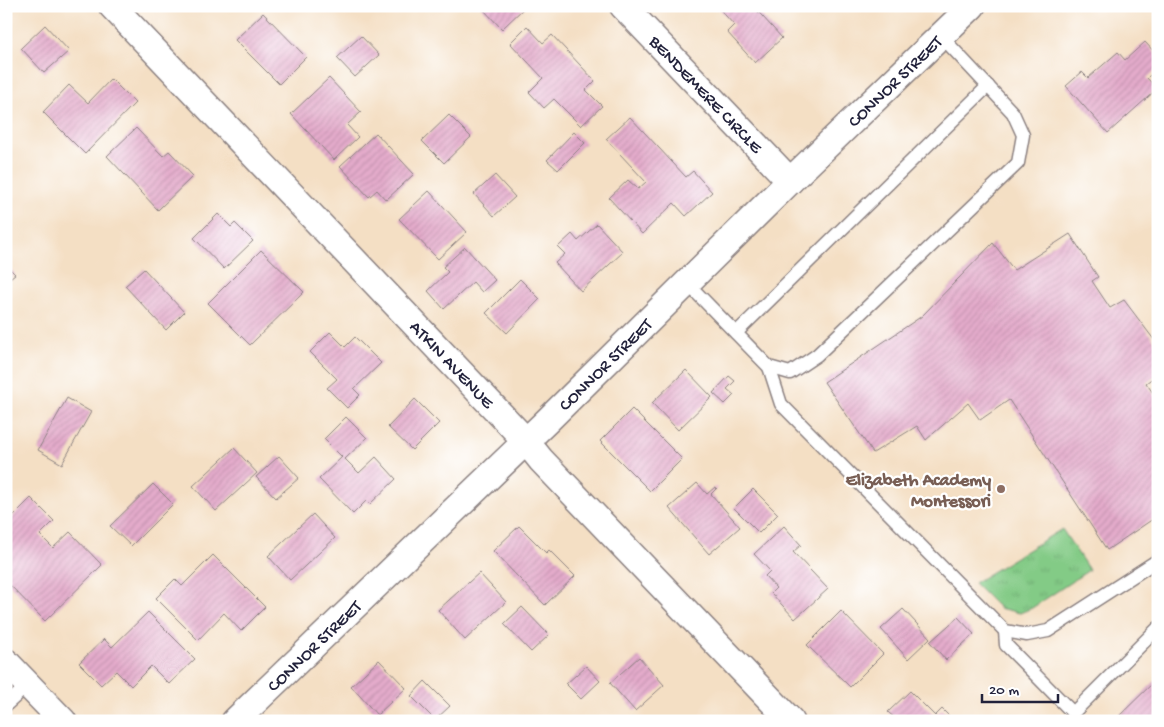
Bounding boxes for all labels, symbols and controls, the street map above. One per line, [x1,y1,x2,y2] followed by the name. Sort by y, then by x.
[643,31,766,159] street label: BENDEMERE CIRCLE
[844,32,948,133] street label: CONNOR STREET
[555,314,658,416] street label: CONNOR STREET
[404,317,498,414] street label: ATKIN AVENUE
[846,471,991,513] place label: Elizabeth Academy Montessori
[995,483,1007,495] marker: Elizabeth Academy Montessori
[264,596,368,697] street label: CONNOR STREET
[982,672,1058,704] scale bar
[989,682,1019,700] text: 20 m

